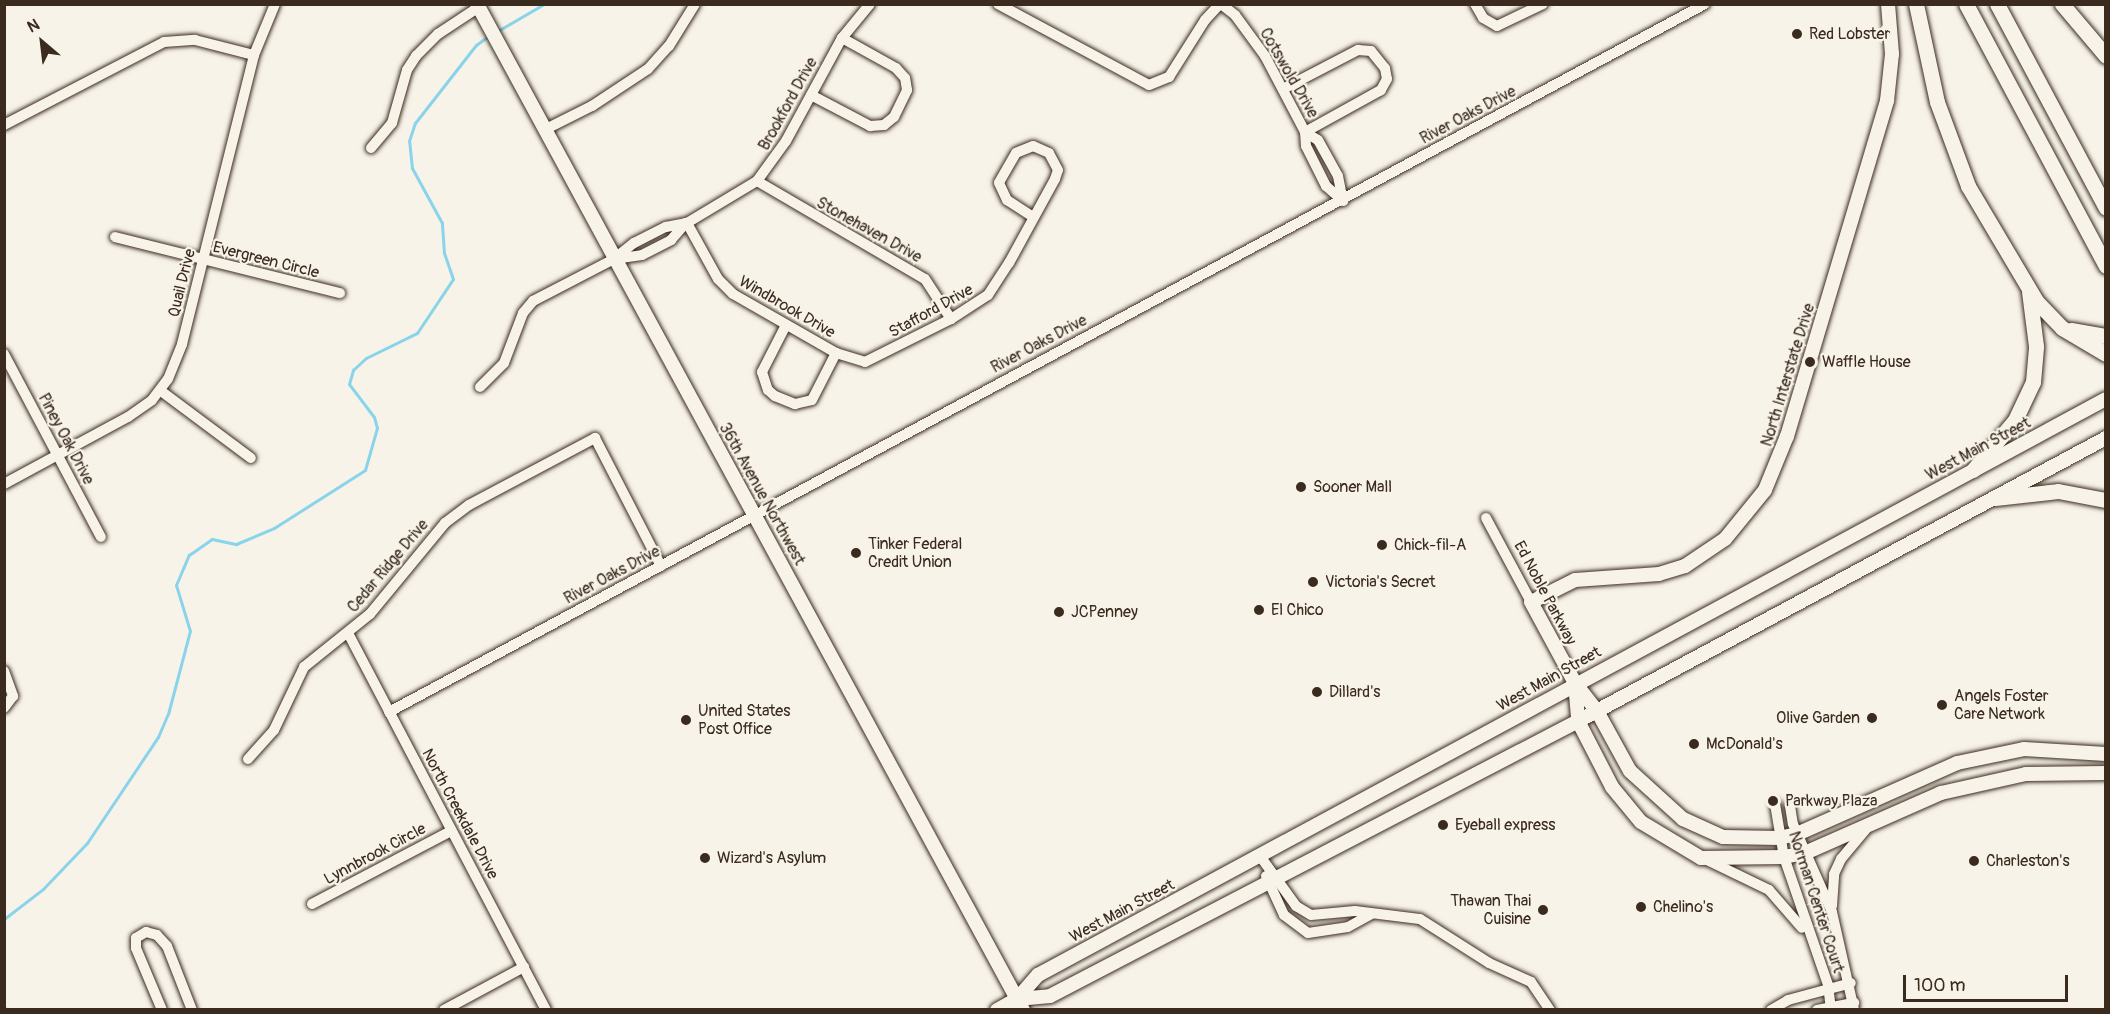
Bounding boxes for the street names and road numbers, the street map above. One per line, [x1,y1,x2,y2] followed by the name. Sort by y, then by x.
[1256,25,1322,121] street label: Cotswold Drive
[755,54,821,154] street label: Brookford Drive
[1417,82,1519,148] street label: River Oaks Drive
[813,193,925,267] street label: Stonehaven Drive
[211,238,321,282] street label: Evergreen Circle
[164,247,200,319] street label: Quail Drive
[735,272,839,342] street label: Windbrook Drive
[886,280,976,342] street label: Stafford Drive
[1757,301,1819,449] street label: North Interstate Drive
[988,311,1090,377] street label: River Oaks Drive
[34,390,98,488] street label: Piney Oak Drive
[1922,413,2034,485] street label: West Main Street
[715,420,809,568] street label: 36th Avenue Northwest
[343,516,433,616] street label: Cedar Ridge Drive
[1509,538,1581,648] street label: Ed Noble Parkway
[561,542,663,608] street label: River Oaks Drive
[1494,642,1604,716] street label: West Main Street
[418,746,502,882] street label: North Creekdale Drive
[321,819,429,889] street label: Lynnbrook Circle
[1784,829,1848,975] street label: Norman Center Court
[1066,875,1178,947] street label: West Main Street

